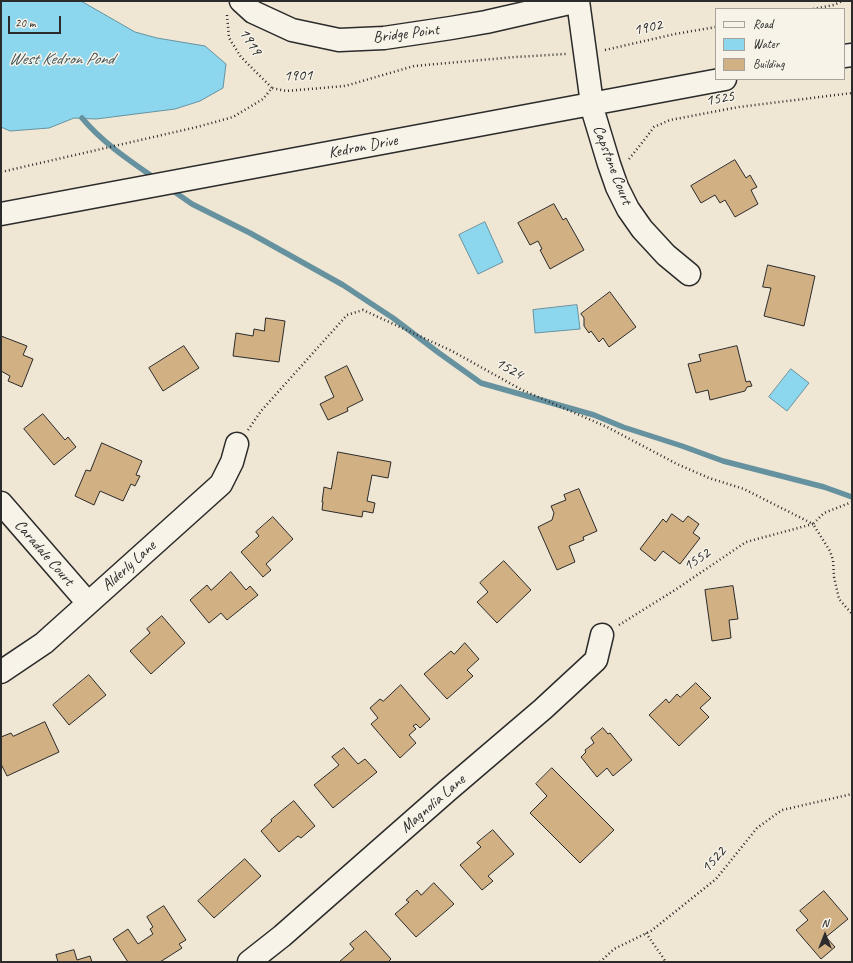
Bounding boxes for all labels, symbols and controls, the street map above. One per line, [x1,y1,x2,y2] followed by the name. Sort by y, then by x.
[10,8,63,34] scale bar
[715,8,845,80] legend
[15,15,35,31] text: 20 m
[632,16,664,40] street label: 1902
[753,16,773,32] text: Road
[372,20,440,48] street label: Bridge Point
[234,25,266,59] street label: 1919
[753,36,779,52] text: Water
[8,50,114,70] water label: West Kedron Pond
[753,56,785,72] text: Building
[283,66,313,86] street label: 1901
[704,87,736,111] street label: 1525
[588,123,636,207] street label: Capstone Court
[327,131,399,163] street label: Kedron Drive
[492,354,526,384] street label: 1524
[10,516,78,590] street label: Caradale Court
[98,537,160,595] street label: Alderly Lane
[680,544,714,576] street label: 1552
[397,771,469,837] street label: Magnolia Lane
[697,843,731,877] street label: 1522
[805,915,845,955] north arrow
[822,916,828,930] text: N

